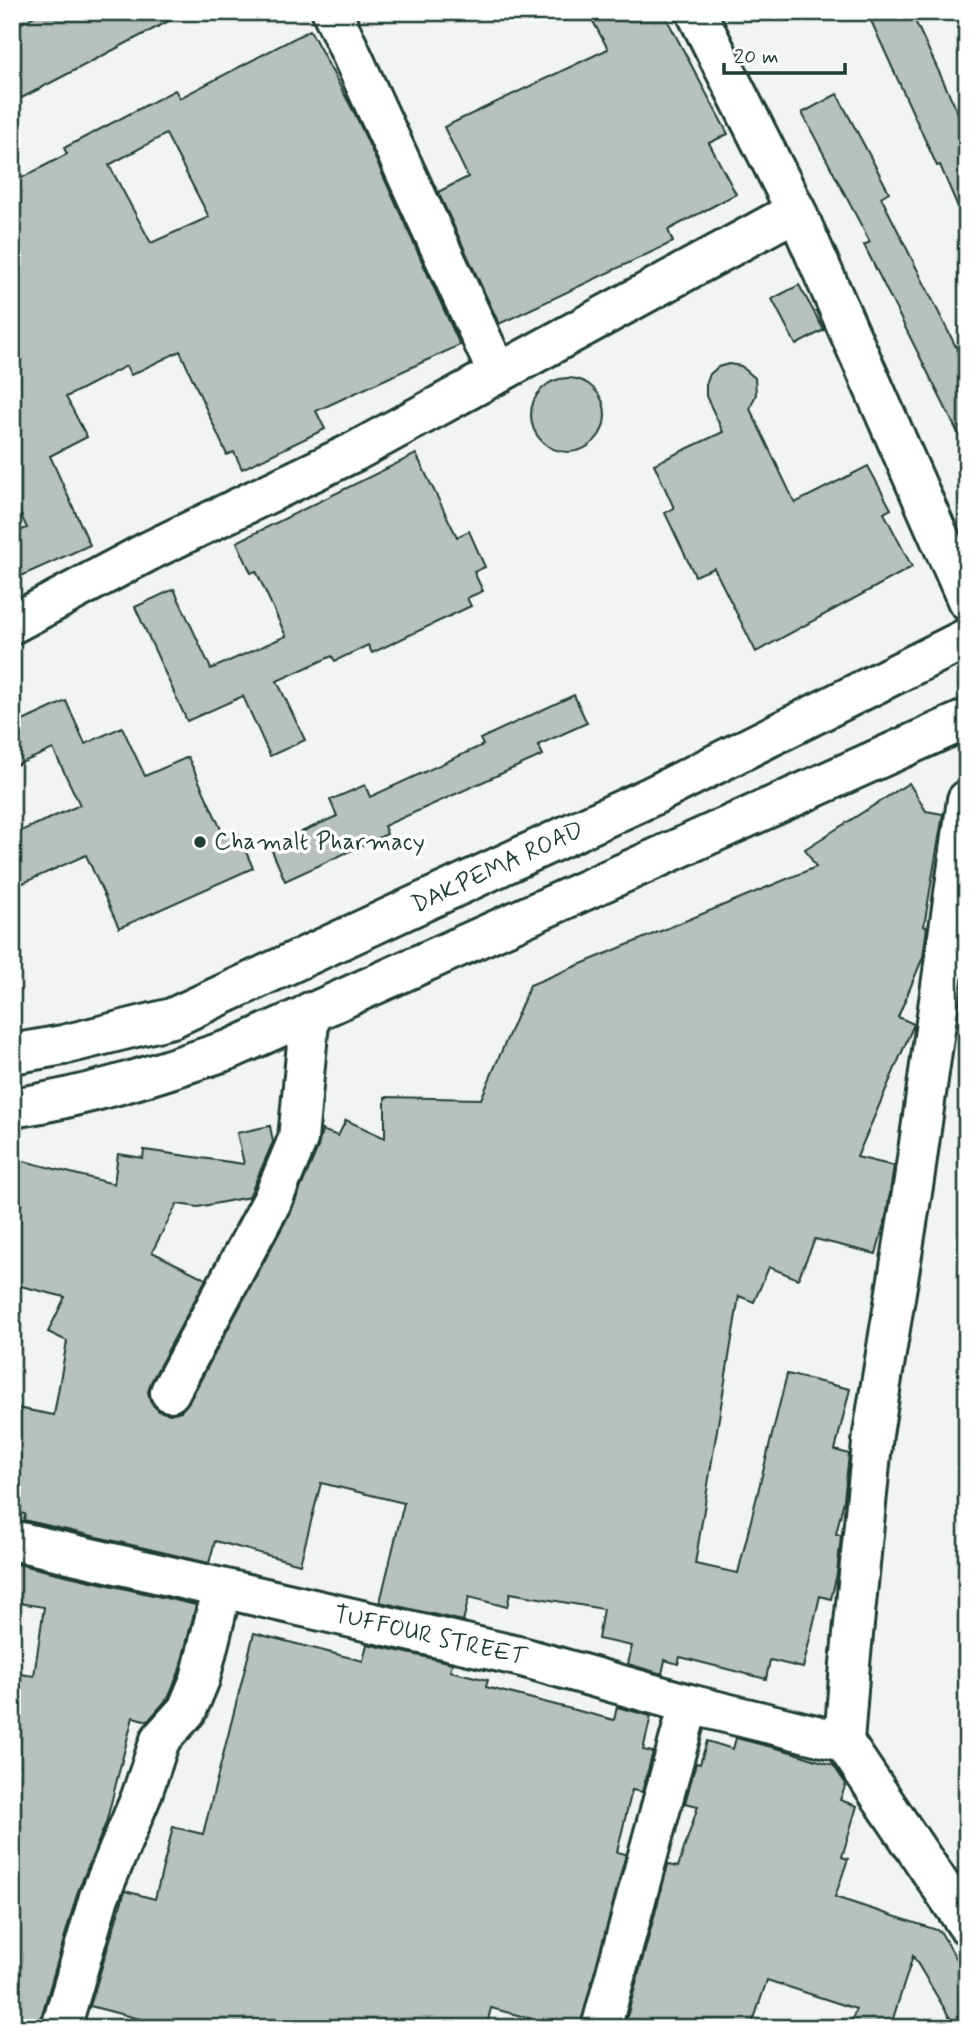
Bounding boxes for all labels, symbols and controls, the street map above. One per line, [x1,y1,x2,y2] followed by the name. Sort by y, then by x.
[724,32,844,76] scale bar
[734,43,779,71] text: 20 m
[407,814,589,920] street label: DAKPEMA ROAD
[214,827,425,858] place label: Chamalt Pharmacy
[192,834,208,850] marker: Chamalt Pharmacy
[331,1599,530,1673] street label: TUFFOUR STREET

